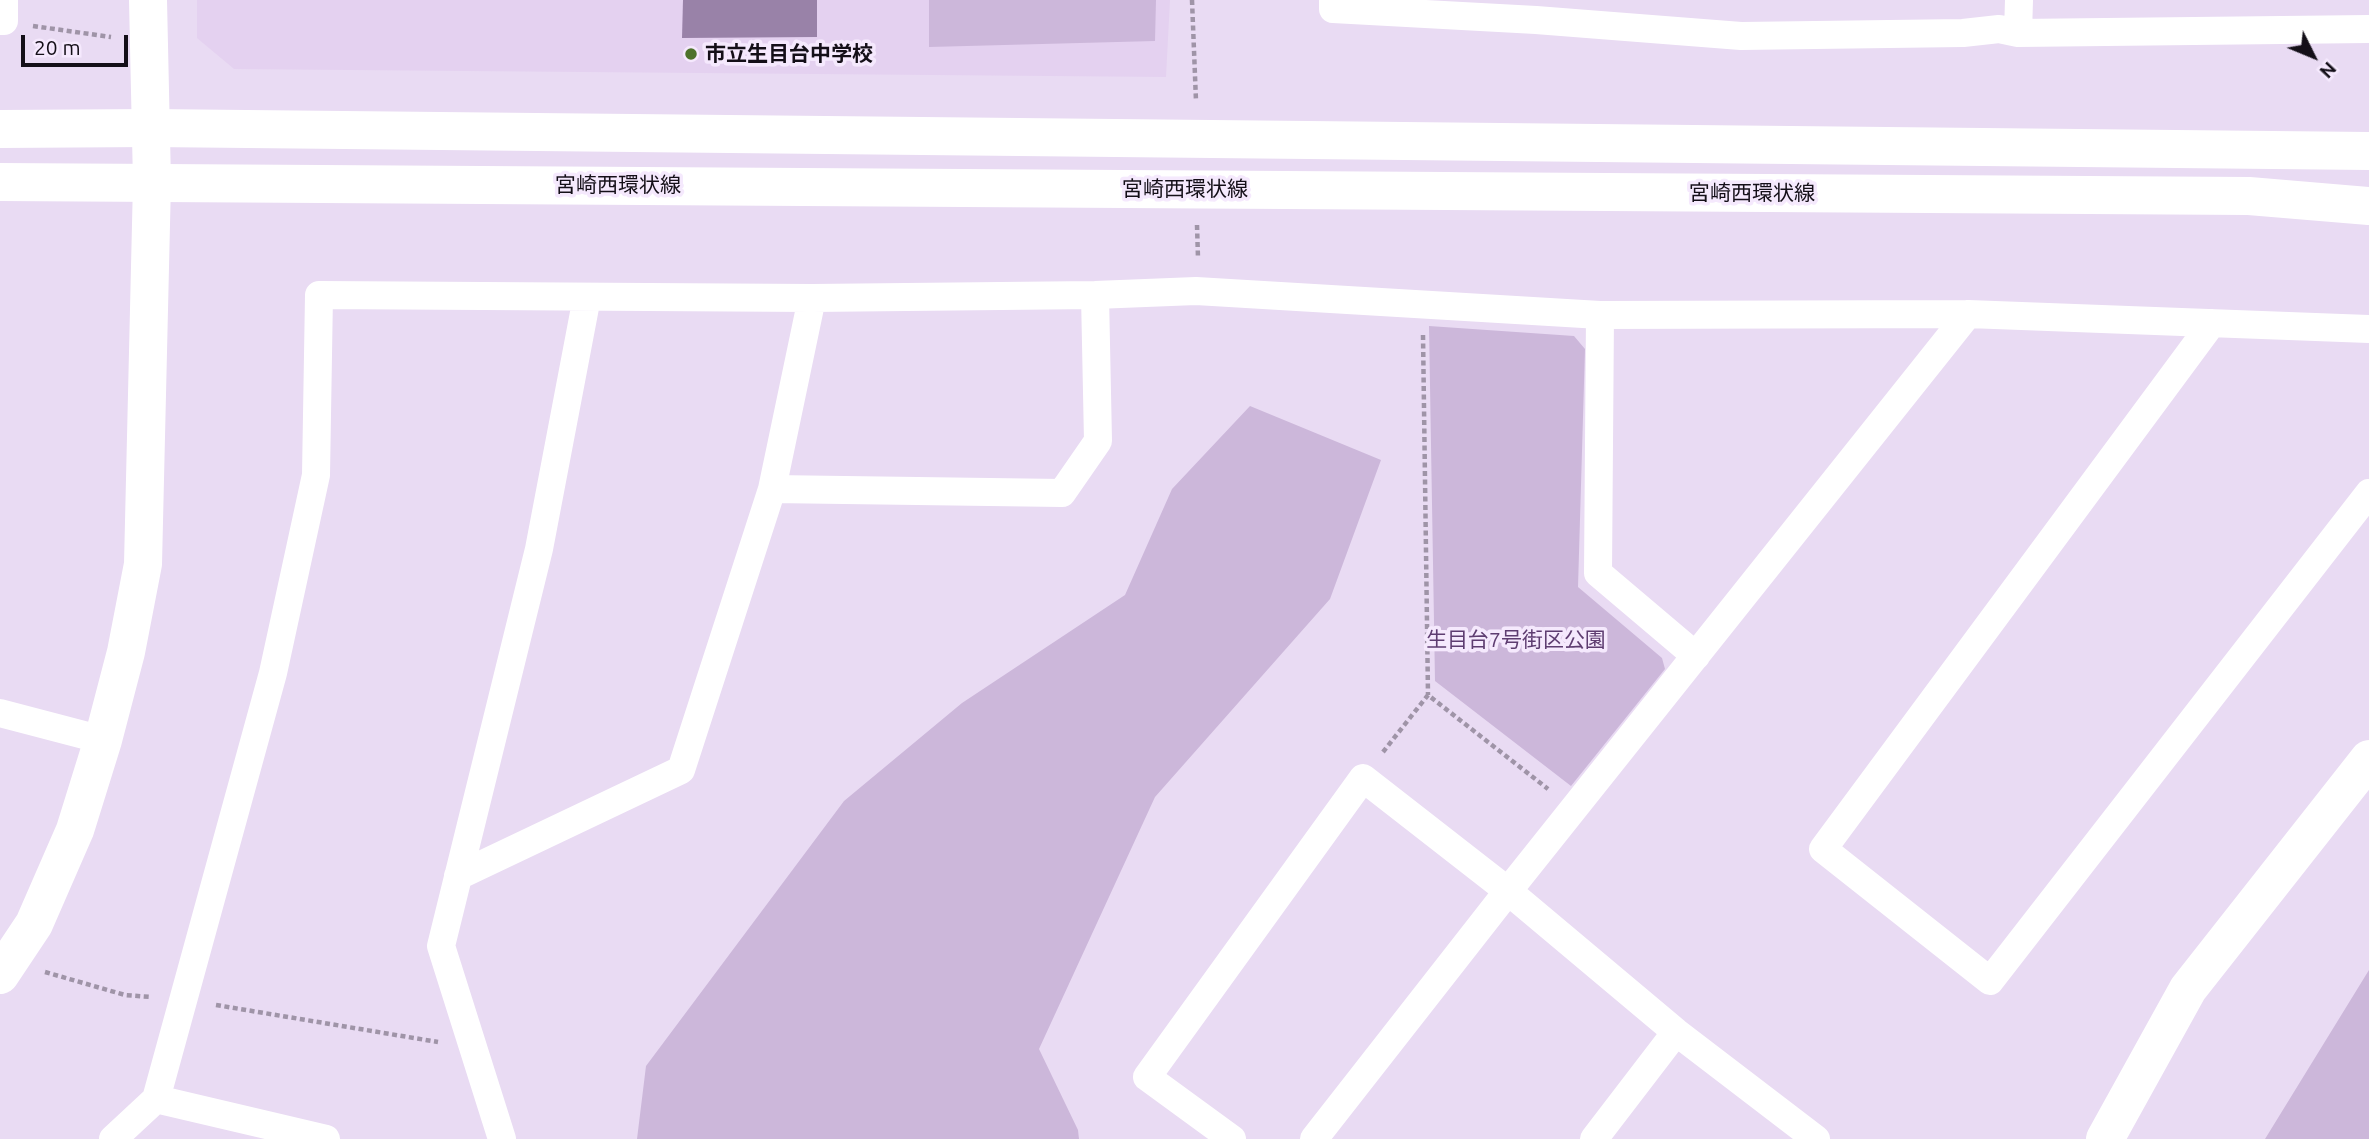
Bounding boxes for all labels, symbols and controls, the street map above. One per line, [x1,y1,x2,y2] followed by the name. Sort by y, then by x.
[24,21,131,65] scale bar
[2278,21,2348,91] north arrow
[34,35,81,59] text: 20 m
[705,41,873,67] place label: 市立生目台中学校
[683,46,699,62] marker: 市立生目台中学校
[2315,58,2341,83] text: N
[555,172,681,198] street label: 宮崎西環状線
[1122,176,1248,202] street label: 宮崎西環状線
[1689,180,1815,206] street label: 宮崎西環状線
[1426,627,1606,653] park label: 生目台7号街区公園

